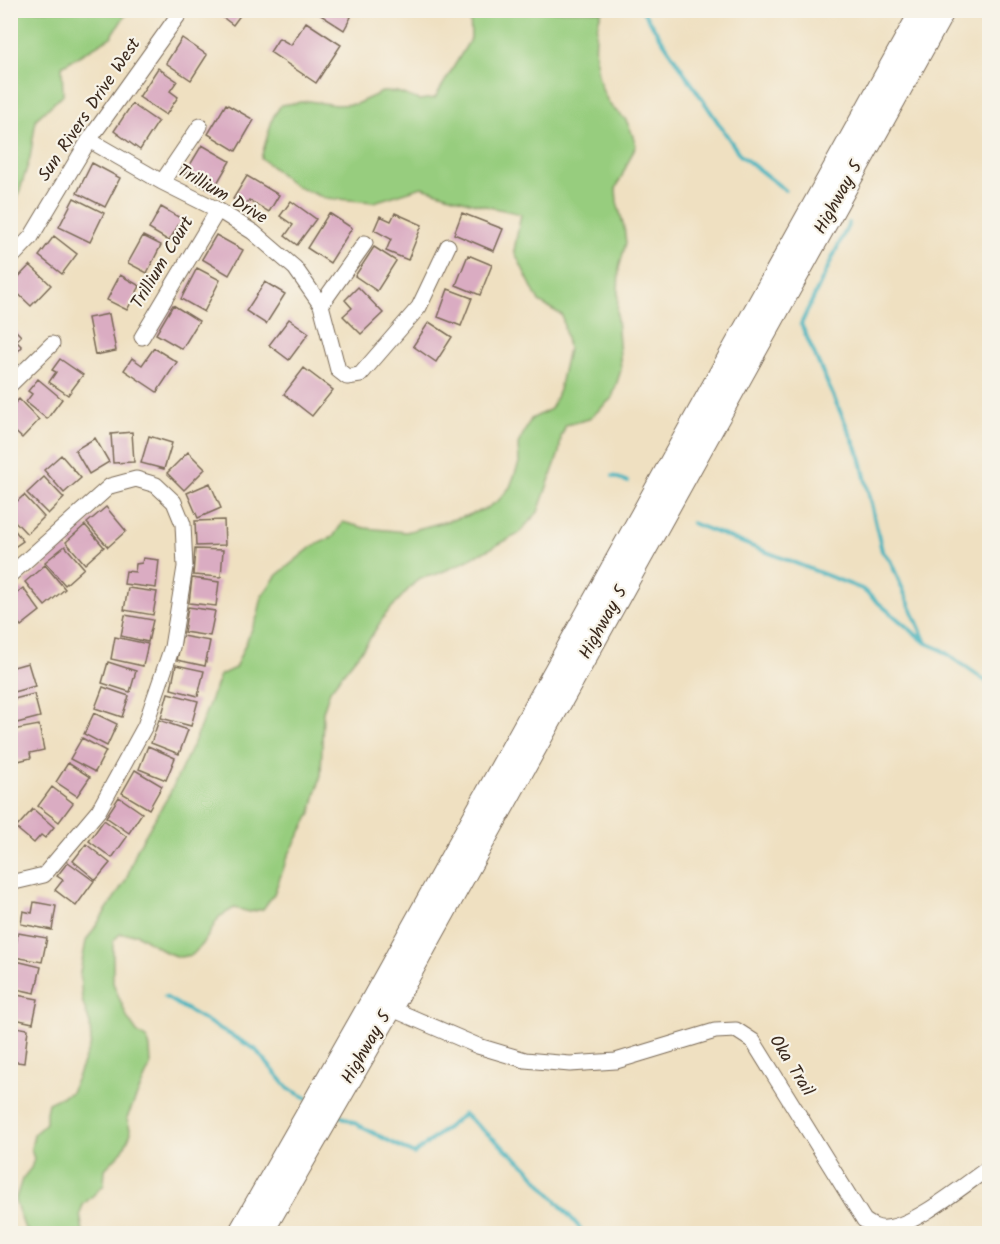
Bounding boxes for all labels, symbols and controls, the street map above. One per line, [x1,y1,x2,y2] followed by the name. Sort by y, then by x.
[31,31,150,188] street label: Sun Rivers Drive West
[807,155,872,240] street label: Highway 5
[171,157,273,233] street label: Trillium Drive
[124,210,203,315] street label: Trillium Court
[572,580,637,665] street label: Highway 5
[334,1005,400,1090] street label: Highway 5
[761,1030,822,1103] street label: Oka Trail

